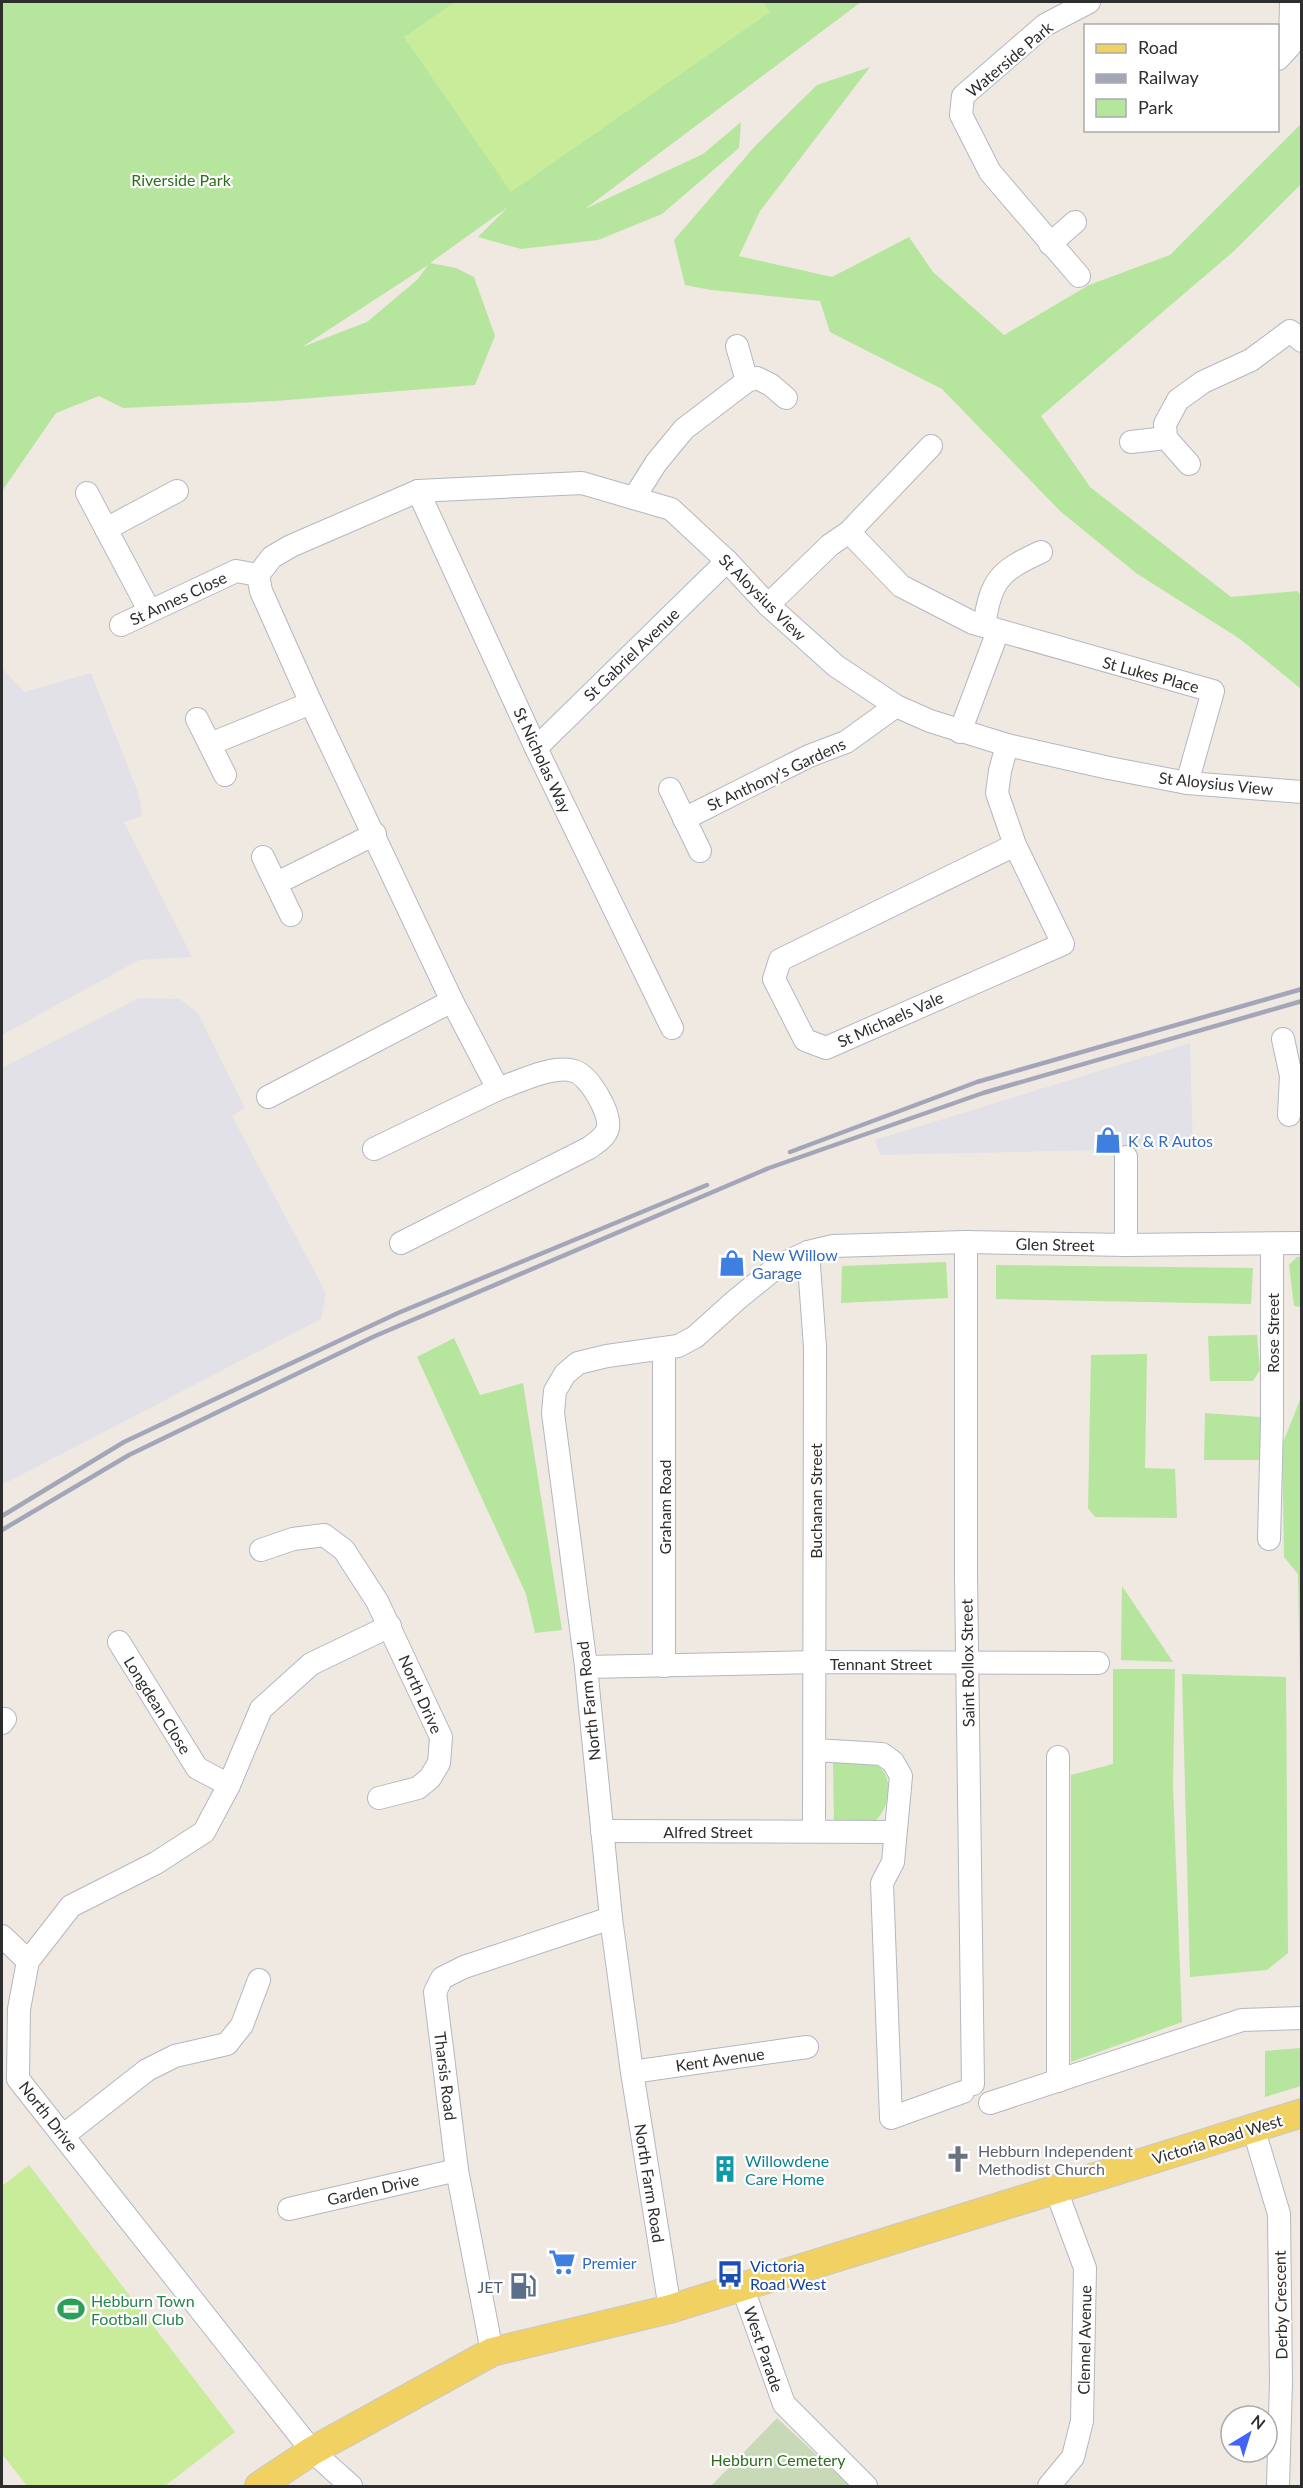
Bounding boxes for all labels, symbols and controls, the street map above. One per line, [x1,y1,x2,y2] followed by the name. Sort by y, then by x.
[962,17,1057,101] street label: Waterside Park
[1084,24,1279,132] legend
[1138,36,1178,58] text: Road
[1138,66,1199,88] text: Railway
[1138,96,1174,118] text: Park
[131,170,232,189] park label: Riverside Park
[716,550,811,645] street label: St Aloysius View
[127,567,229,629] street label: St Annes Close
[579,604,683,704] street label: St Gabriel Avenue
[1101,652,1201,696] street label: St Lukes Place
[510,704,576,816] street label: St Nicholas Way
[704,734,848,814] street label: St Anthony's Gardens
[1158,768,1275,798] street label: St Aloysius View
[834,987,946,1051] street label: St Michaels Vale
[1093,1125,1123,1155] shop icon: K & R Autos
[1128,1131,1213,1150] place label: K & R Autos
[1015,1234,1095,1254] street label: Glen Street
[752,1245,838,1282] place label: New Willow Garage
[717,1248,747,1278] shop icon: New Willow Garage
[1263,1293,1282,1373] street label: Rose Street
[806,1443,825,1559] street label: Buchanan Street
[655,1460,674,1554] street label: Graham Road
[956,1599,978,1727] street label: Saint Rollox Street
[572,1640,604,1762] street label: North Farm Road
[395,1652,447,1736] street label: North Drive
[120,1653,196,1757] street label: Longdean Close
[830,1654,933,1673] street label: Tennant Street
[663,1822,753,1841] street label: Alfred Street
[431,2031,461,2121] street label: Tharsis Road
[674,2043,766,2075] street label: Kent Avenue
[16,2077,82,2155] street label: North Drive
[1150,2110,1285,2168] street label: Victoria Road West
[631,2122,669,2244] street label: North Farm Road
[978,2141,1133,2178] place label: Hebburn Independent Methodist Church
[943,2144,973,2174] church icon: Hebburn Independent Methodist Church
[745,2151,829,2188] place label: Willowdene Care Home
[710,2154,740,2184] building icon: Willowdene Care Home
[325,2169,421,2209] street label: Garden Drive
[547,2247,577,2277] supermarket icon: Premier
[1270,2250,1290,2360] street label: Derby Crescent
[582,2253,637,2272] place label: Premier
[750,2256,826,2293] place label: Victoria Road West
[715,2259,745,2289] bus stop icon: Victoria Road West
[508,2271,538,2301] fuel station icon: JET
[478,2277,504,2296] place label: JET
[1074,2285,1094,2395] street label: Clennel Avenue
[91,2291,195,2328] place label: Hebburn Town Football Club
[56,2294,86,2324] sports icon: Hebburn Town Football Club
[740,2304,788,2394] street label: West Parade
[1219,2404,1279,2464] north arrow
[1248,2411,1269,2433] text: N
[711,2450,846,2469] park label: Hebburn Cemetery

